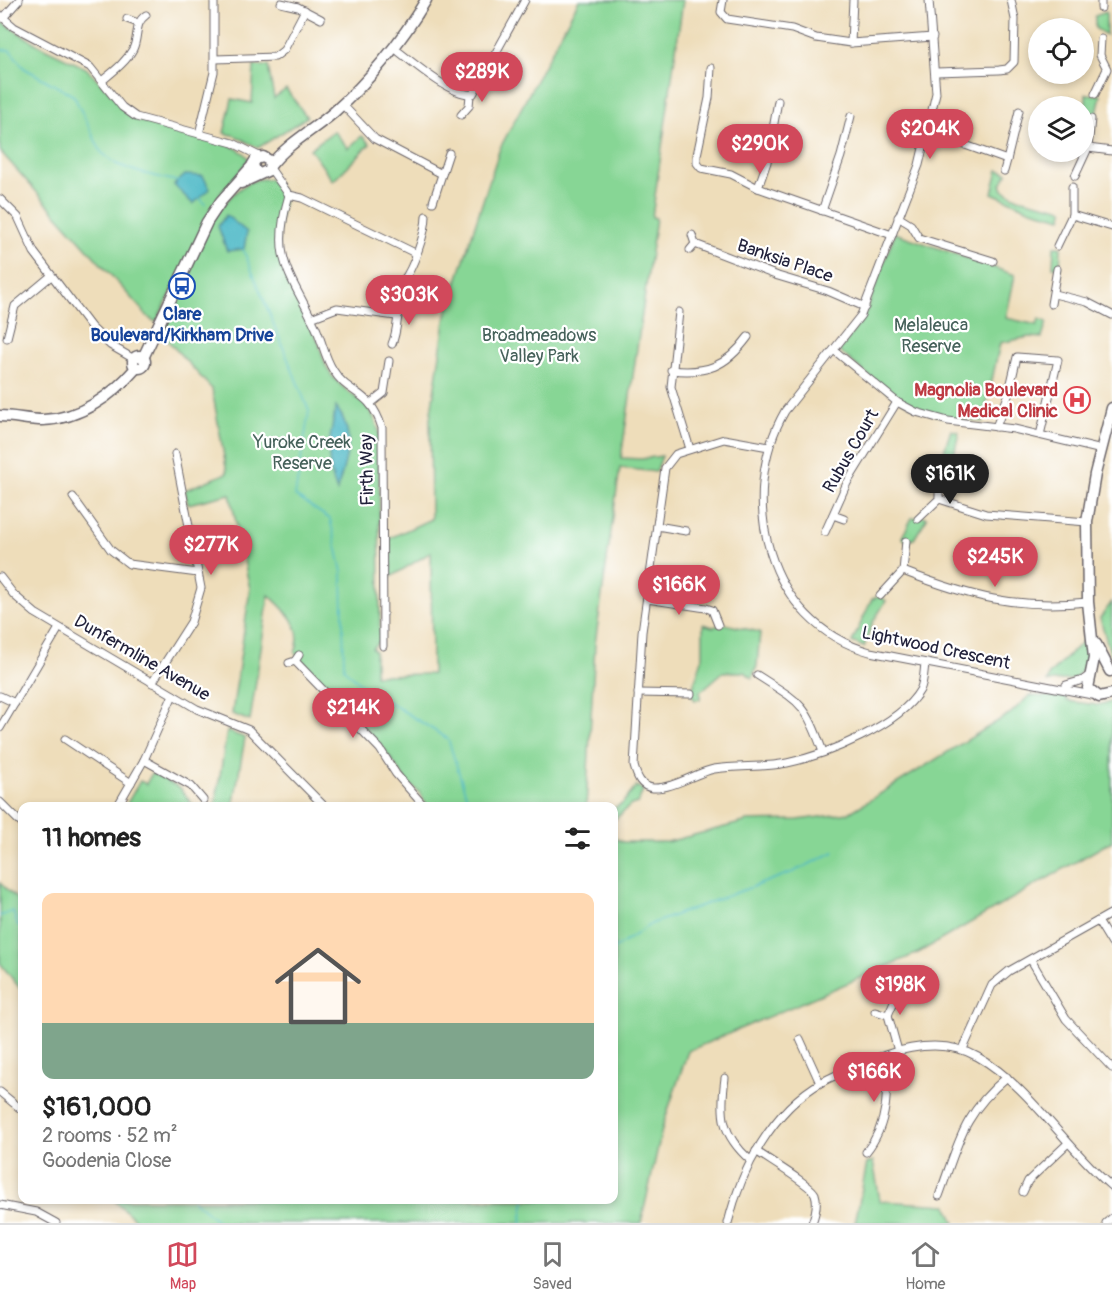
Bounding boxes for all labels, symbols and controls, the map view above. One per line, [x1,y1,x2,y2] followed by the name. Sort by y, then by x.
[1028,18,1094,162] map controls
[1028,18,1094,84] button: locate
[440,52,524,103] pin: $289K
[455,59,509,84] text: $289K
[1028,96,1094,162] button: layers
[888,109,972,160] pin: $204K
[900,116,960,141] text: $204K
[718,124,802,175] pin: $290K
[731,131,789,156] text: $290K
[734,234,836,288] street label: Banksia Place
[167,271,197,301] bus stop icon: Clare Boulevard/Kirkham Drive
[367,275,451,326] pin: $303K
[380,282,438,307] text: $303K
[90,303,275,347] place label: Clare Boulevard/Kirkham Drive
[894,314,968,358] park label: Melaleuca Reserve
[482,324,596,368] park label: Broadmeadows Valley Park
[914,379,1058,423] place label: Magnolia Boulevard Medical Clinic
[1062,385,1092,415] hospital icon: Magnolia Boulevard Medical Clinic
[818,404,885,497] street label: Rubus Court
[252,431,351,475] park label: Yuroke Creek Reserve
[355,434,379,506] street label: Firth Way
[908,454,992,505] pin: $161K
[925,461,975,486] text: $161K
[169,525,253,576] pin: $277K
[183,532,239,557] text: $277K
[953,537,1037,588] pin: $245K
[967,544,1023,569] text: $245K
[637,565,721,616] pin: $166K
[652,572,706,597] text: $166K
[70,610,214,706] street label: Dunfermline Avenue
[859,621,1013,675] street label: Lightwood Crescent
[311,688,395,739] pin: $214K
[326,695,380,720] text: $214K
[42,822,141,854] text: 11 homes
[561,822,594,855] icon: filters
[264,932,372,1040] icon: home
[858,965,942,1016] pin: $198K
[874,972,926,997] text: $198K
[832,1052,916,1103] pin: $166K
[847,1059,901,1084] text: $166K
[42,1091,151,1123] text: $161,000
[42,1123,178,1148] text: 2 rooms · 52 m²
[42,1148,171,1173] text: Goodenia Close
[166,1238,199,1294] tab: Map
[532,1238,572,1294] tab: Saved
[905,1238,946,1294] tab: Home

